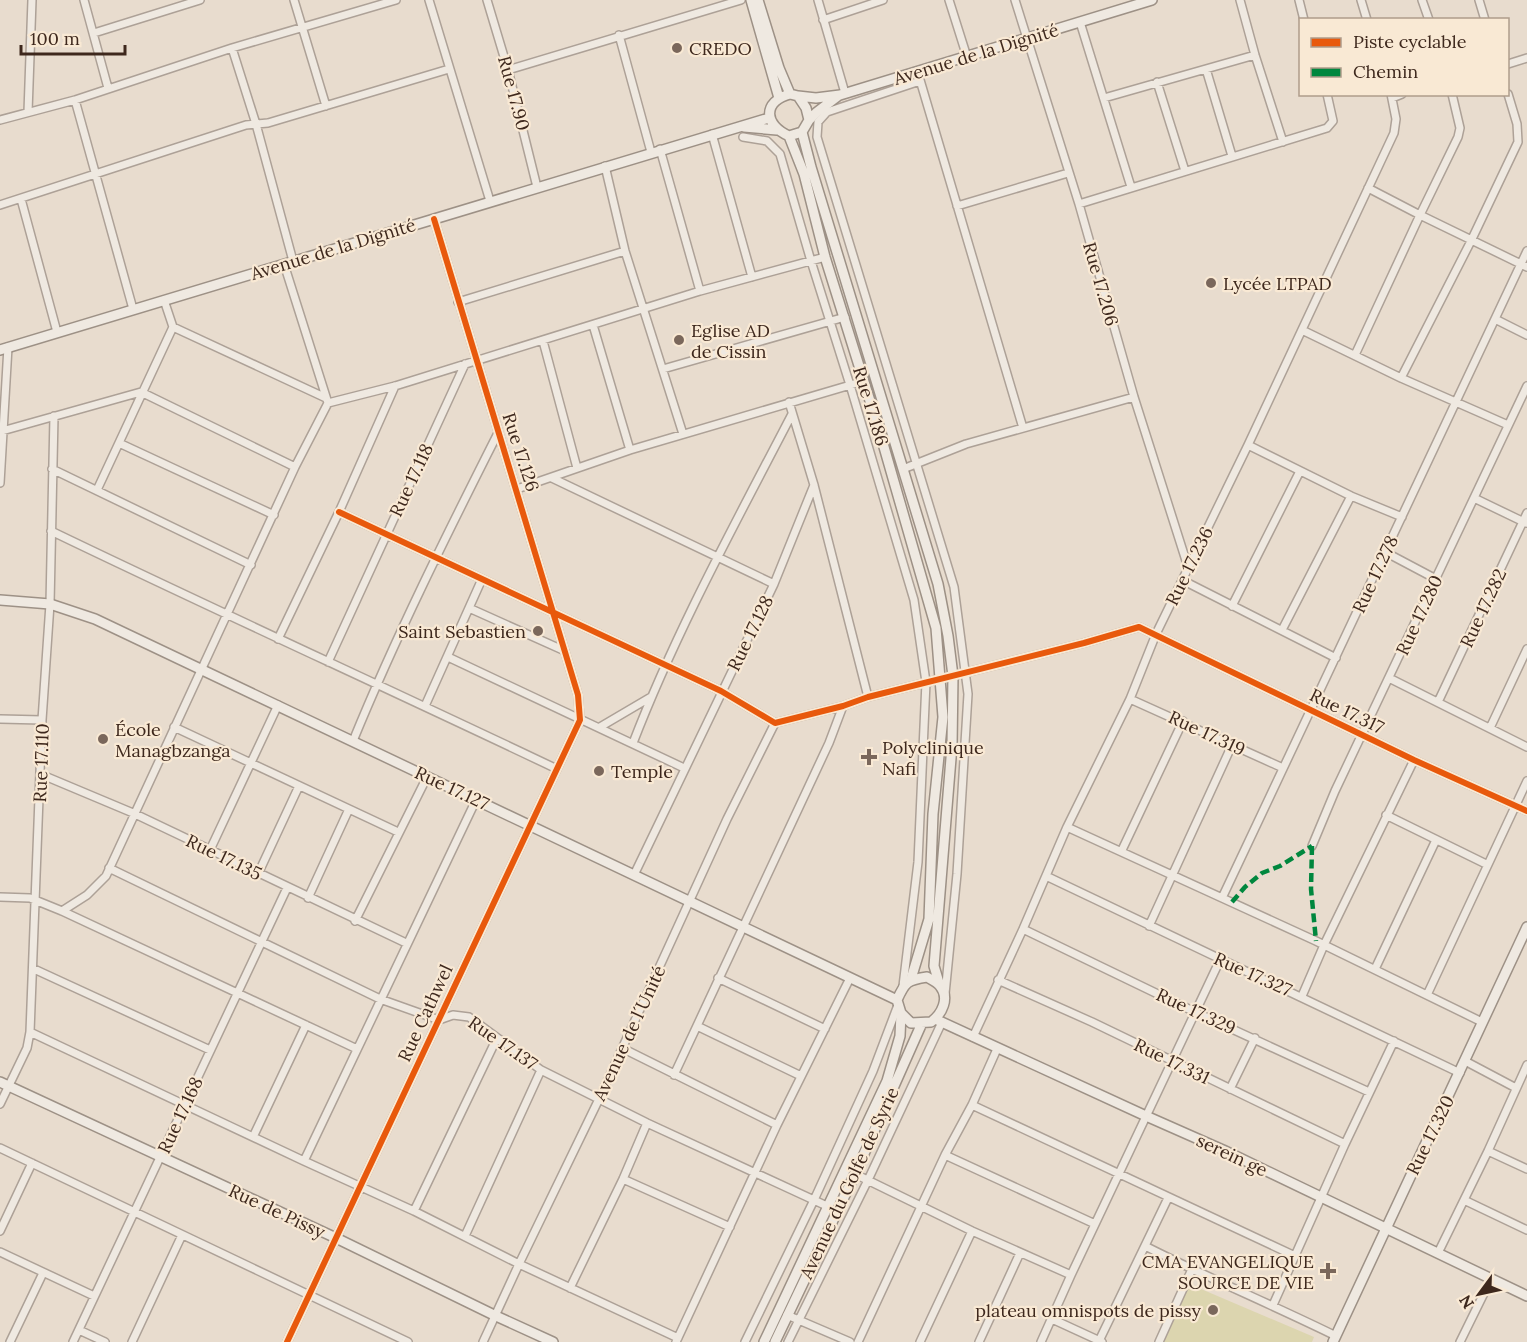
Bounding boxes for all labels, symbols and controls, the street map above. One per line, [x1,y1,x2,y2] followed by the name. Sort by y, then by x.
[21,18,124,56] scale bar
[890,18,1062,90] street label: Avenue de la Dignité
[1299,18,1509,96] legend
[30,27,80,50] text: 100 m
[1353,30,1467,53] text: Piste cyclable
[689,37,752,60] place label: CREDO
[670,41,684,55] marker: CREDO
[493,53,535,133] street label: Rue 17.90
[1353,60,1418,83] text: Chemin
[247,213,419,285] street label: Avenue de la Dignité
[1078,239,1124,329] street label: Rue 17.206
[1223,272,1332,295] place label: Lycée LTPAD
[1204,276,1218,290] marker: Lycée LTPAD
[691,319,770,363] place label: Eglise AD de Cissin
[672,333,686,347] marker: Eglise AD de Cissin
[848,363,894,449] street label: Rue 17.186
[497,410,545,494] street label: Rue 17.126
[384,440,438,520] street label: Rue 17.118
[1160,523,1218,609] street label: Rue 17.236
[1347,531,1403,617] street label: Rue 17.278
[1455,565,1511,651] street label: Rue 17.282
[1390,571,1448,659] street label: Rue 17.280
[722,591,778,675] street label: Rue 17.128
[398,620,526,643] place label: Saint Sebastien
[531,624,545,638] marker: Saint Sebastien
[1306,683,1388,739] street label: Rue 17.317
[1165,705,1249,761] street label: Rue 17.319
[115,718,231,762] place label: École Managbzanga
[28,723,54,803] street label: Rue 17.110
[96,732,110,746] marker: École Managbzanga
[882,736,984,780] place label: Polyclinique Nafi
[860,748,878,766] marker: Polyclinique Nafi
[611,760,673,783] place label: Temple
[411,761,493,815] street label: Rue 17.127
[592,764,606,778] marker: Temple
[182,829,266,885] street label: Rue 17.135
[1210,947,1296,1001] street label: Rue 17.327
[392,961,458,1065] street label: Rue Cathwel
[587,961,671,1105] street label: Avenue de l´Unité
[1153,983,1239,1039] street label: Rue 17.329
[464,1011,542,1075] street label: Rue 17.137
[1130,1033,1214,1089] street label: Rue 17.331
[152,1073,208,1157] street label: Rue 17.168
[794,1083,904,1284] street label: Avenue du Golfe de Syrie
[1401,1091,1459,1179] street label: Rue 17.320
[1193,1129,1271,1182] street label: serein ge
[225,1179,329,1244] street label: Rue de Pissy
[1142,1250,1314,1294] place label: CMA EVANGELIQUE SOURCE DE VIE
[1319,1262,1337,1280] marker: CMA EVANGELIQUE SOURCE DE VIE
[1449,1264,1509,1324] north arrow
[1455,1292,1478,1313] text: N
[975,1299,1201,1322] place label: plateau omnispots de pissy
[1206,1303,1220,1317] marker: plateau omnispots de pissy

